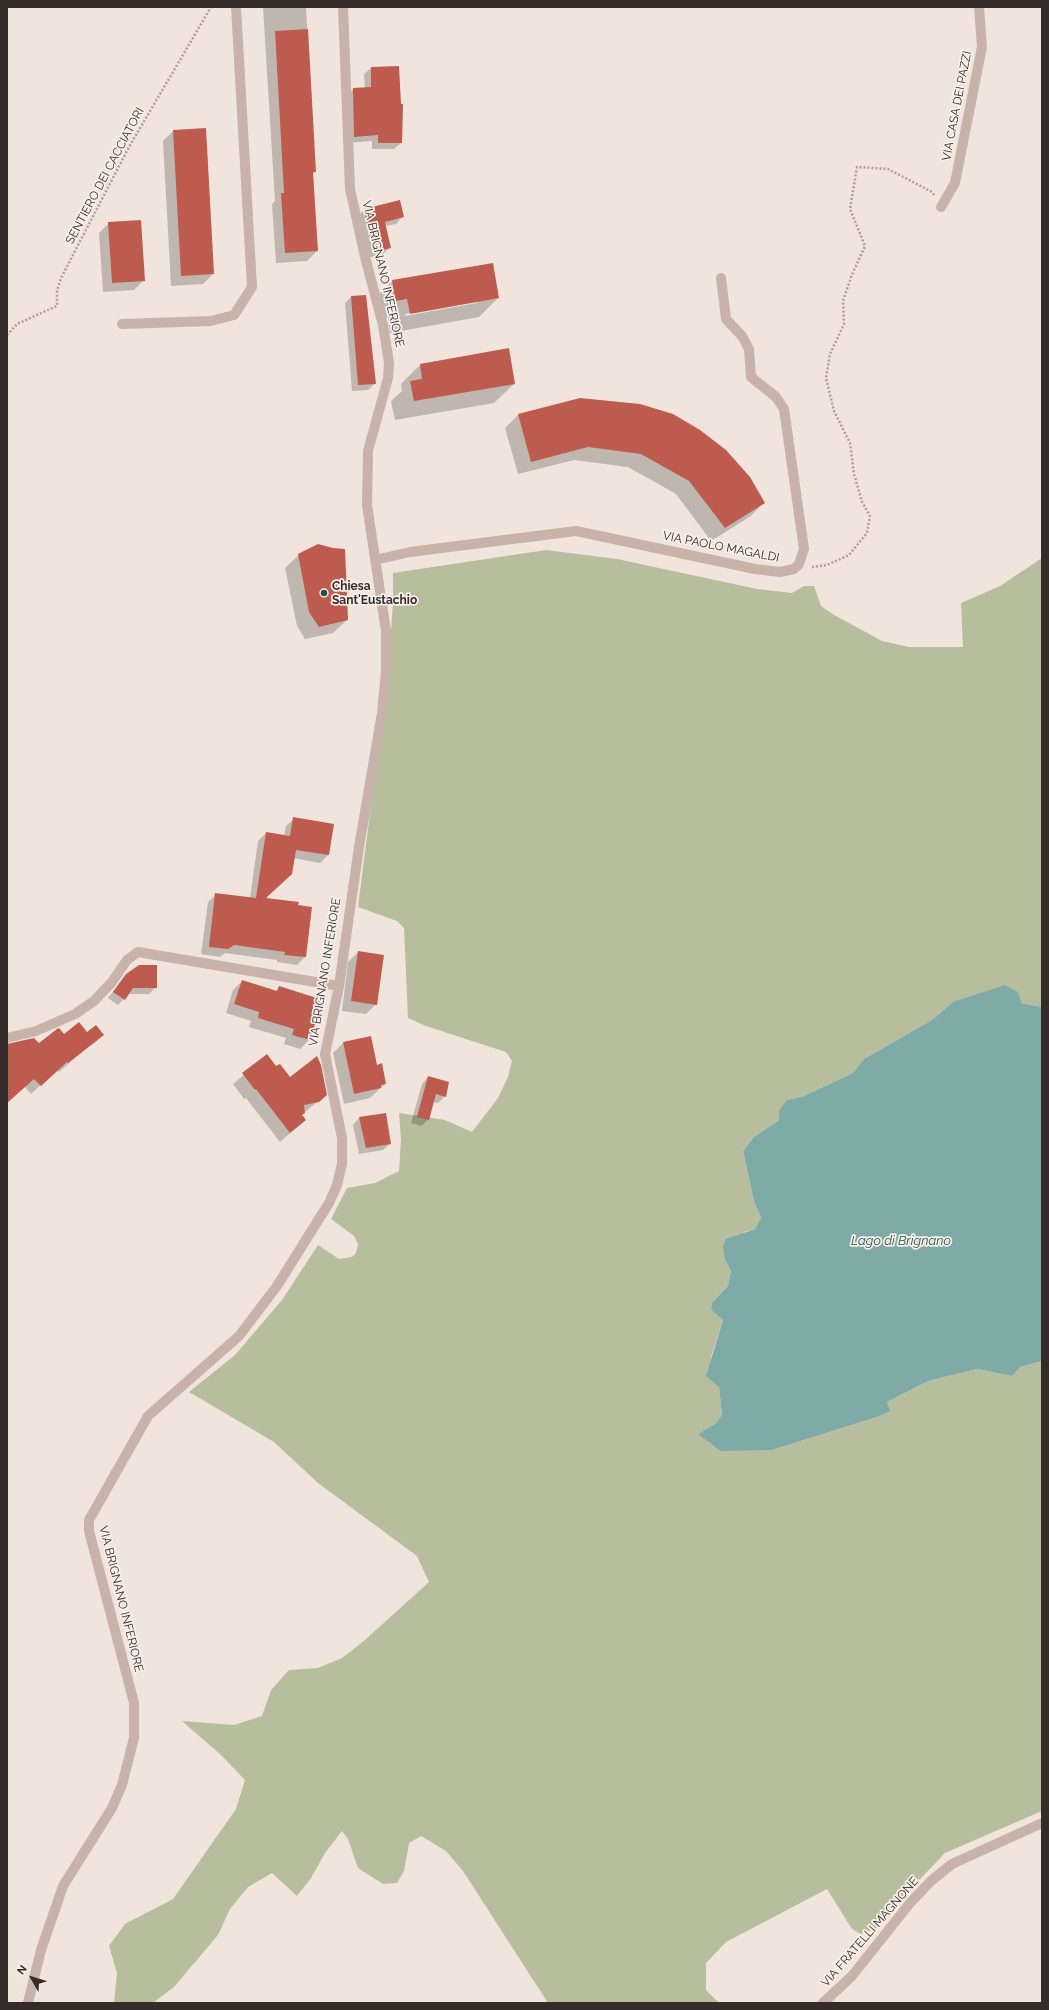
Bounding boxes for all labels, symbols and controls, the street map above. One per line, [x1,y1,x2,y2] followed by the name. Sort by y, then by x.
[939,50,975,162] street label: VIA CASA DEI PAZZI
[63,105,147,247] street label: SENTIERO DEI CACCIATORI
[359,199,407,349] street label: VIA BRIGNANO INFERIORE
[662,529,780,565] street label: VIA PAOLO MAGALDI
[332,579,417,607] place label: Chiesa Sant'Eustachio
[319,588,329,598] marker: Chiesa Sant'Eustachio
[306,897,344,1047] street label: VIA BRIGNANO INFERIORE
[851,1233,951,1249] water label: Lago di Brignano
[96,1524,146,1674] street label: VIA BRIGNANO INFERIORE
[818,1874,922,1990] street label: VIA FRATELLI MAGNONE
[12,1958,52,1998] north arrow
[15,1963,30,1977] text: N

